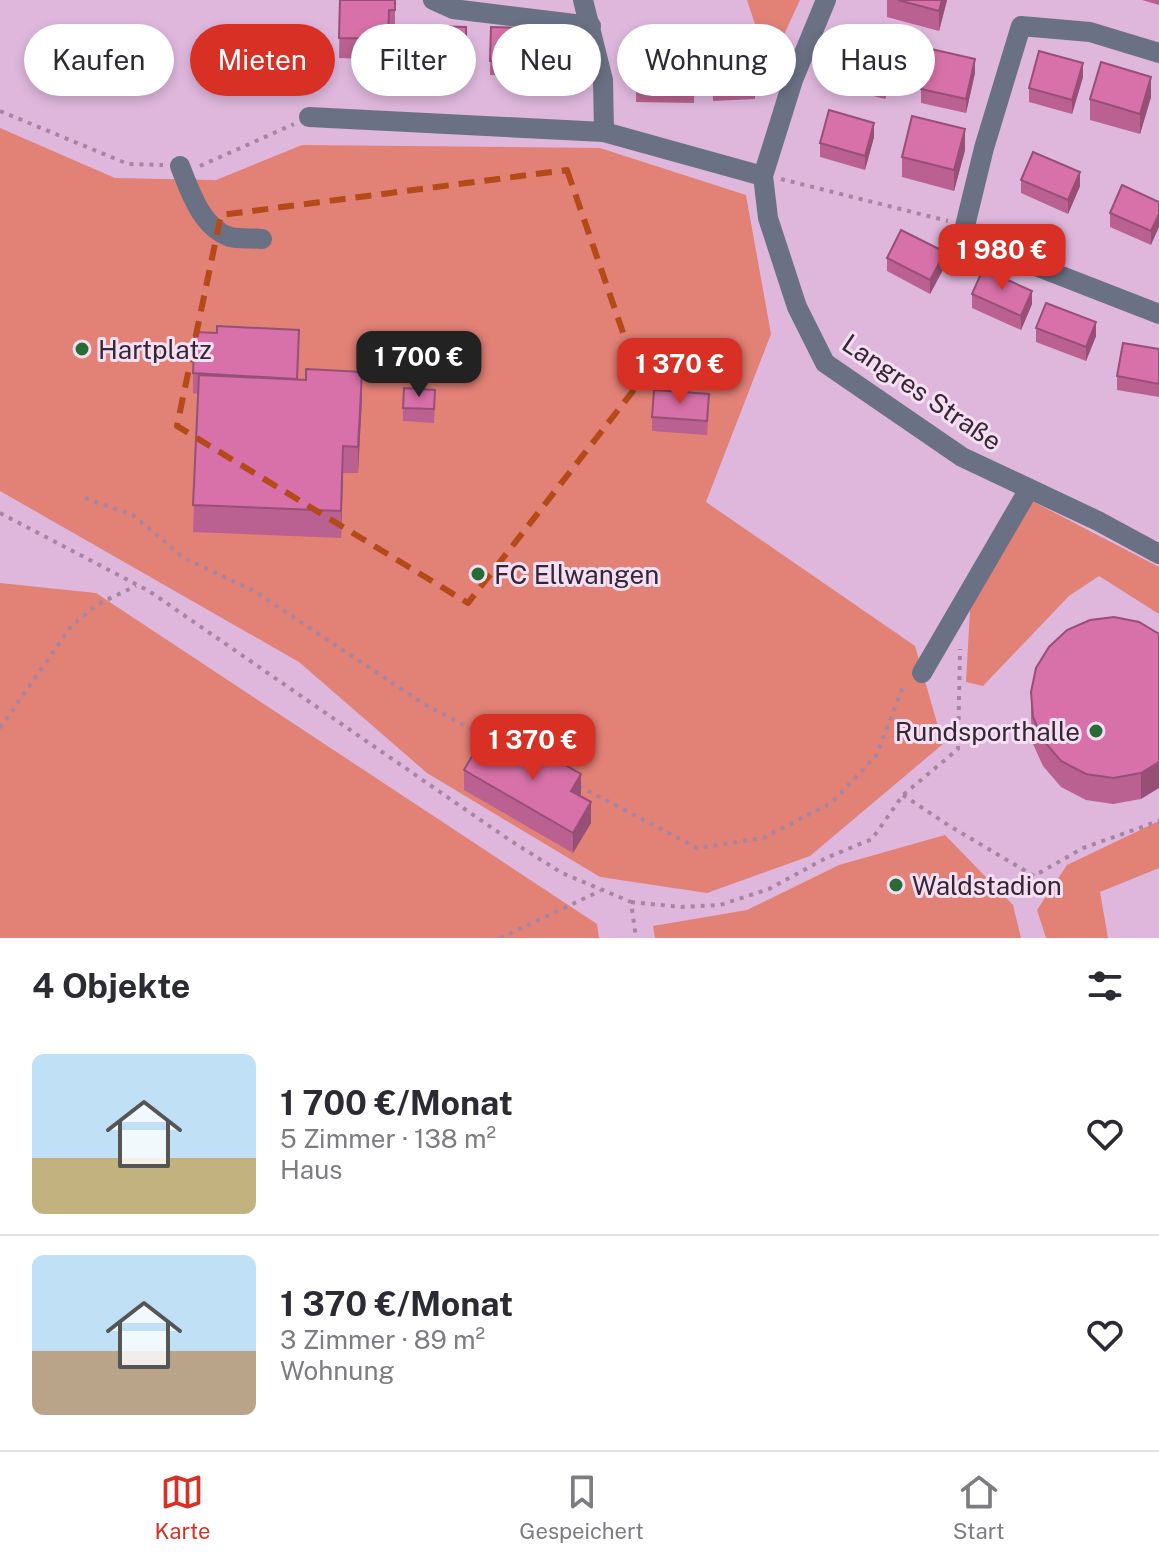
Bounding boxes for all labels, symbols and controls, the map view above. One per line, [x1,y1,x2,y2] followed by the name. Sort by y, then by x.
[24,24,174,96] chip: Kaufen
[190,24,335,96] chip: Mieten
[351,24,476,96] chip: Filter
[492,24,601,96] chip: Neu
[617,24,796,96] chip: Wohnung
[812,24,935,96] chip: Haus
[928,224,1076,292] pin: 1 980 €
[957,234,1047,265] text: 1 980 €
[837,327,1007,457] street label: Langres Straße
[345,331,493,399] pin: 1 700 €
[98,334,212,365] place label: Hartplatz
[606,338,754,406] pin: 1 370 €
[73,340,91,358] marker: Hartplatz
[374,341,464,372] text: 1 700 €
[635,348,725,379] text: 1 370 €
[494,559,659,590] place label: FC Ellwangen
[469,565,487,583] marker: FC Ellwangen
[459,714,607,782] pin: 1 370 €
[895,716,1080,747] place label: Rundsporthalle
[1087,722,1105,740] marker: Rundsporthalle
[488,724,578,755] text: 1 370 €
[912,870,1062,901] place label: Waldstadion
[887,876,905,894] marker: Waldstadion
[1083,964,1127,1008] icon: filters
[32,966,190,1006] text: 4 Objekte
[280,1083,513,1123] text: 1 700 €/Monat
[96,1086,192,1182] icon: home
[1083,1112,1127,1156] icon: heart
[280,1123,496,1154] text: 5 Zimmer · 138 m²
[280,1154,342,1185] text: Haus
[280,1284,513,1324] text: 1 370 €/Monat
[96,1287,192,1383] icon: home
[1083,1313,1127,1357] icon: heart
[280,1324,485,1355] text: 3 Zimmer · 89 m²
[280,1355,395,1386] text: Wohnung
[154,1470,210,1544] tab: Karte
[519,1470,644,1544] tab: Gespeichert
[953,1470,1005,1544] tab: Start

